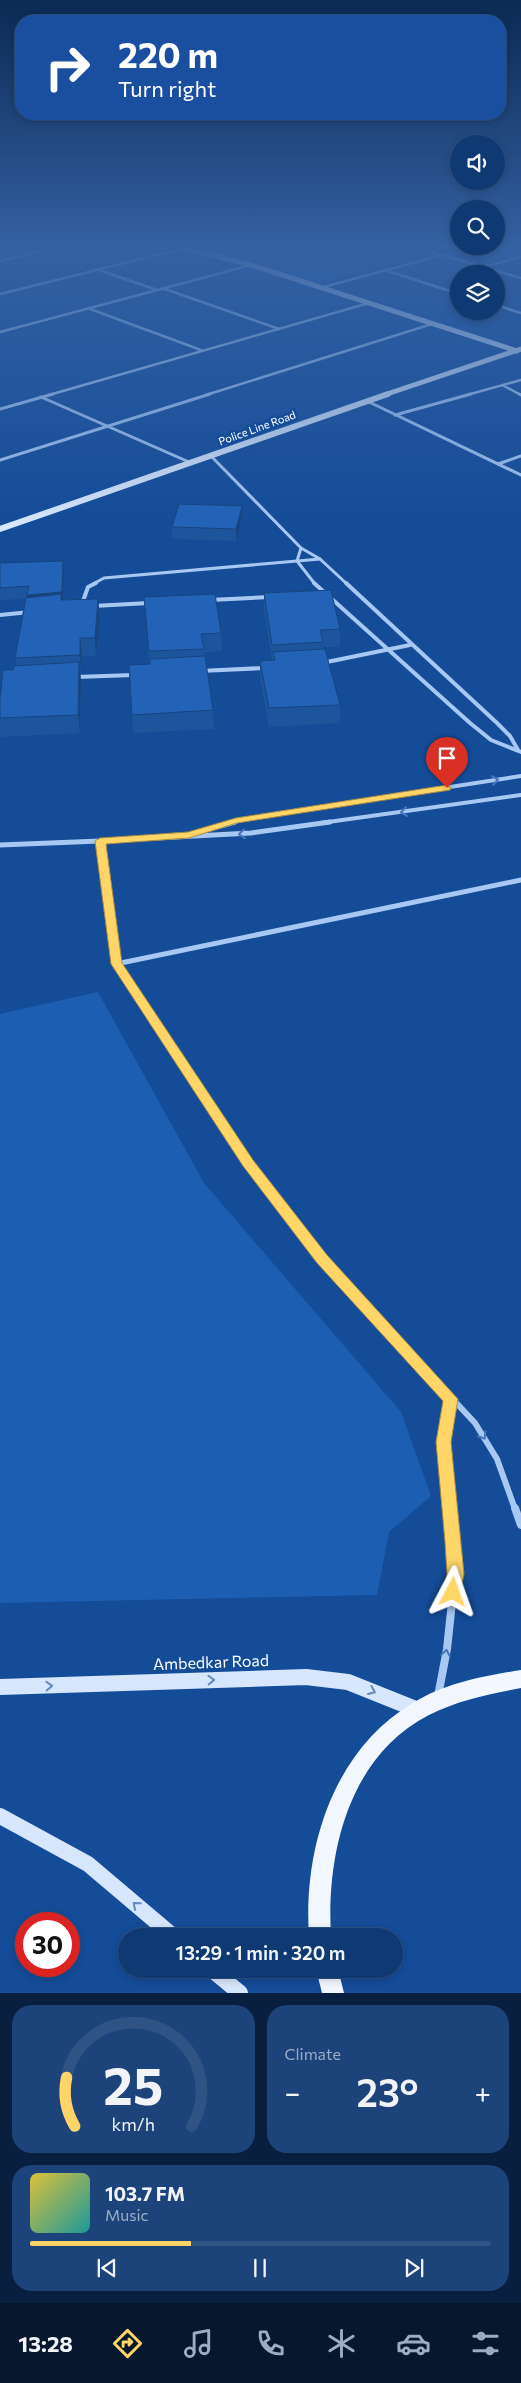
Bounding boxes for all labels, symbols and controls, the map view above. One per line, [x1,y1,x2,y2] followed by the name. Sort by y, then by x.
[118,32,218,75] text: 220 m
[35,35,100,100] icon: right
[118,75,216,102] text: Turn right
[450,135,505,320] map controls
[450,135,505,190] button: sound
[450,200,505,255] button: search
[450,265,505,320] button: layers
[216,408,297,448] street label: Police Line Road
[426,737,468,788] pin
[433,744,461,772] icon: arrive
[491,776,499,786] one-way arrow
[399,806,407,817] one-way arrow
[238,828,246,839] one-way arrow
[476,1430,486,1439] one-way arrow
[426,1565,478,1617] position arrow
[441,1648,451,1657] one-way arrow
[153,1650,269,1673] street label: Ambedkar Road
[208,1675,215,1685] one-way arrow
[45,1680,53,1691] one-way arrow
[367,1684,376,1695] one-way arrow
[132,1901,141,1910] one-way arrow
[15,1912,80,1977] speed limit sign: 30
[176,1941,345,1964] text: 13:29 · 1 min · 320 m
[285,2044,341,2063] text: Climate
[103,2052,163,2116] text: 25
[356,2068,418,2115] text: 23°
[285,2075,300,2109] text: −
[475,2075,491,2109] text: +
[112,2113,155,2135] text: km/h
[105,2182,185,2205] text: 103.7 FM
[105,2205,149,2224] text: Music
[93,2254,121,2282] icon: previous
[246,2254,274,2282] icon: pause
[400,2254,428,2282] icon: next
[110,2326,145,2361] icon: directions
[181,2326,216,2361] icon: music
[253,2326,288,2361] icon: phone
[324,2326,359,2361] icon: climate
[396,2326,431,2361] icon: car
[468,2326,503,2361] icon: filters
[18,2330,73,2357] text: 13:28

